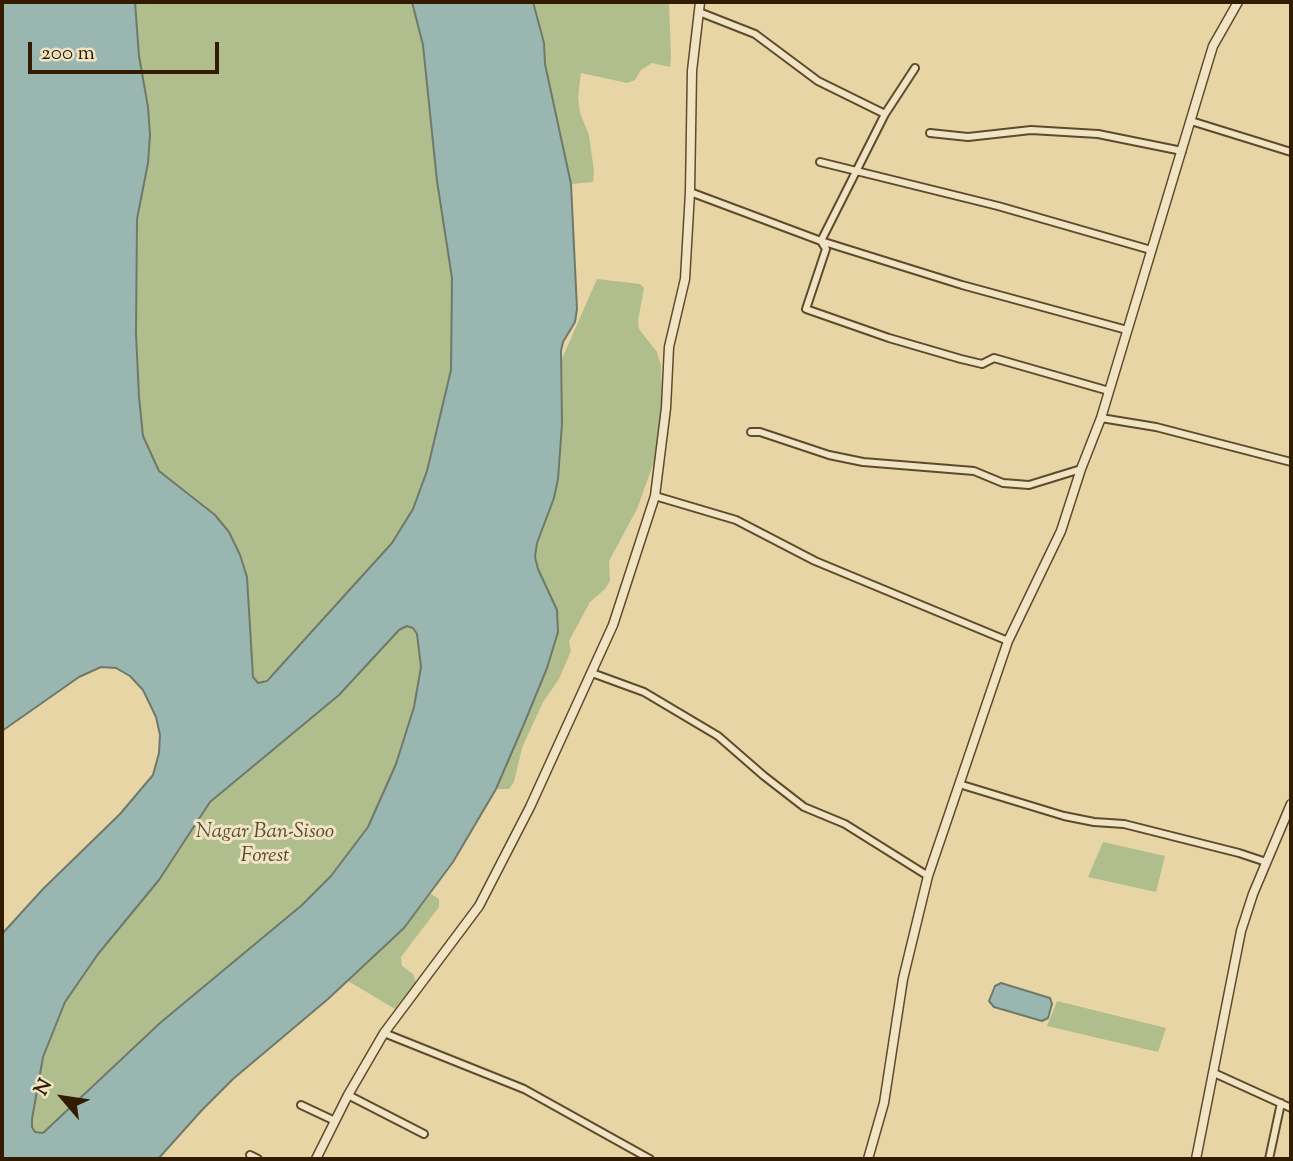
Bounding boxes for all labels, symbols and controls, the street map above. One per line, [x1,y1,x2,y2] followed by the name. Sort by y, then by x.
[32,28,222,72] scale bar
[41,39,95,69] text: 200 m
[196,820,334,870] park label: Nagar Ban-Sisoo Forest
[28,1063,98,1133] north arrow
[29,1074,60,1101] text: N

